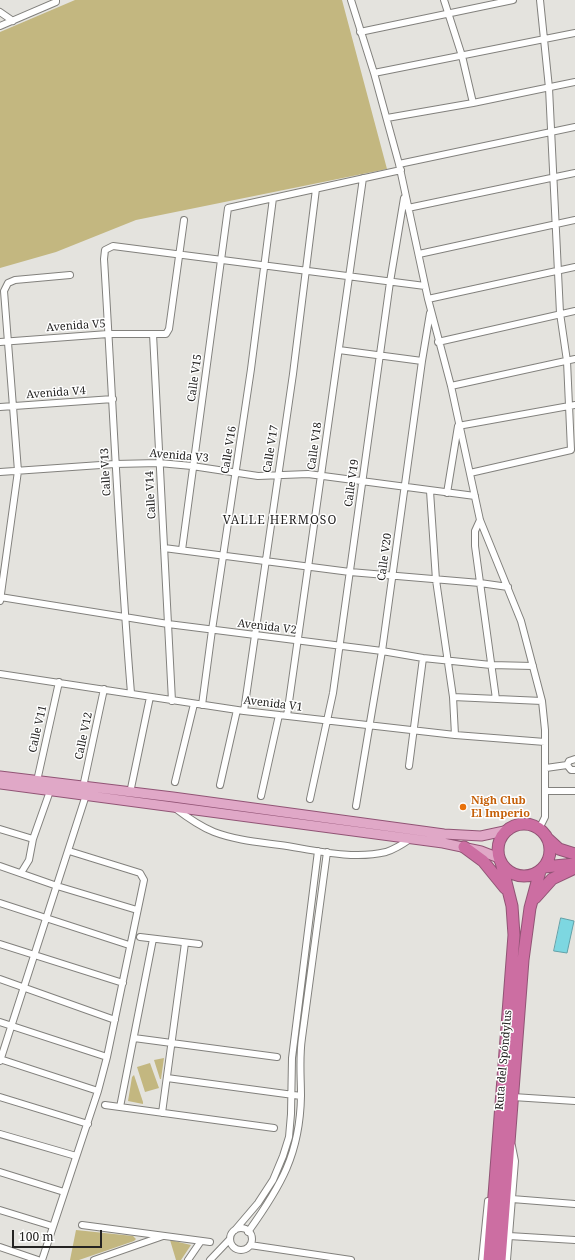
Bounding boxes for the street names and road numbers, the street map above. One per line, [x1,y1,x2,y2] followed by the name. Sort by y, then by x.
[46,317,106,335] street label: Avenida V5
[185,353,205,403] street label: Calle V15
[26,384,86,402] street label: Avenida V4
[305,421,325,471] street label: Calle V18
[261,424,281,474] street label: Calle V17
[219,425,239,475] street label: Calle V16
[149,447,209,465] street label: Avenida V3
[98,448,114,496] street label: Calle V13
[342,458,362,508] street label: Calle V19
[143,471,159,519] street label: Calle V14
[375,532,395,582] street label: Calle V20
[237,617,297,637] street label: Avenida V2
[243,694,303,714] street label: Avenida V1
[26,704,50,754] street label: Calle V11
[73,711,95,761] street label: Calle V12
[493,1009,515,1111] street label: Ruta del Spóndylus

